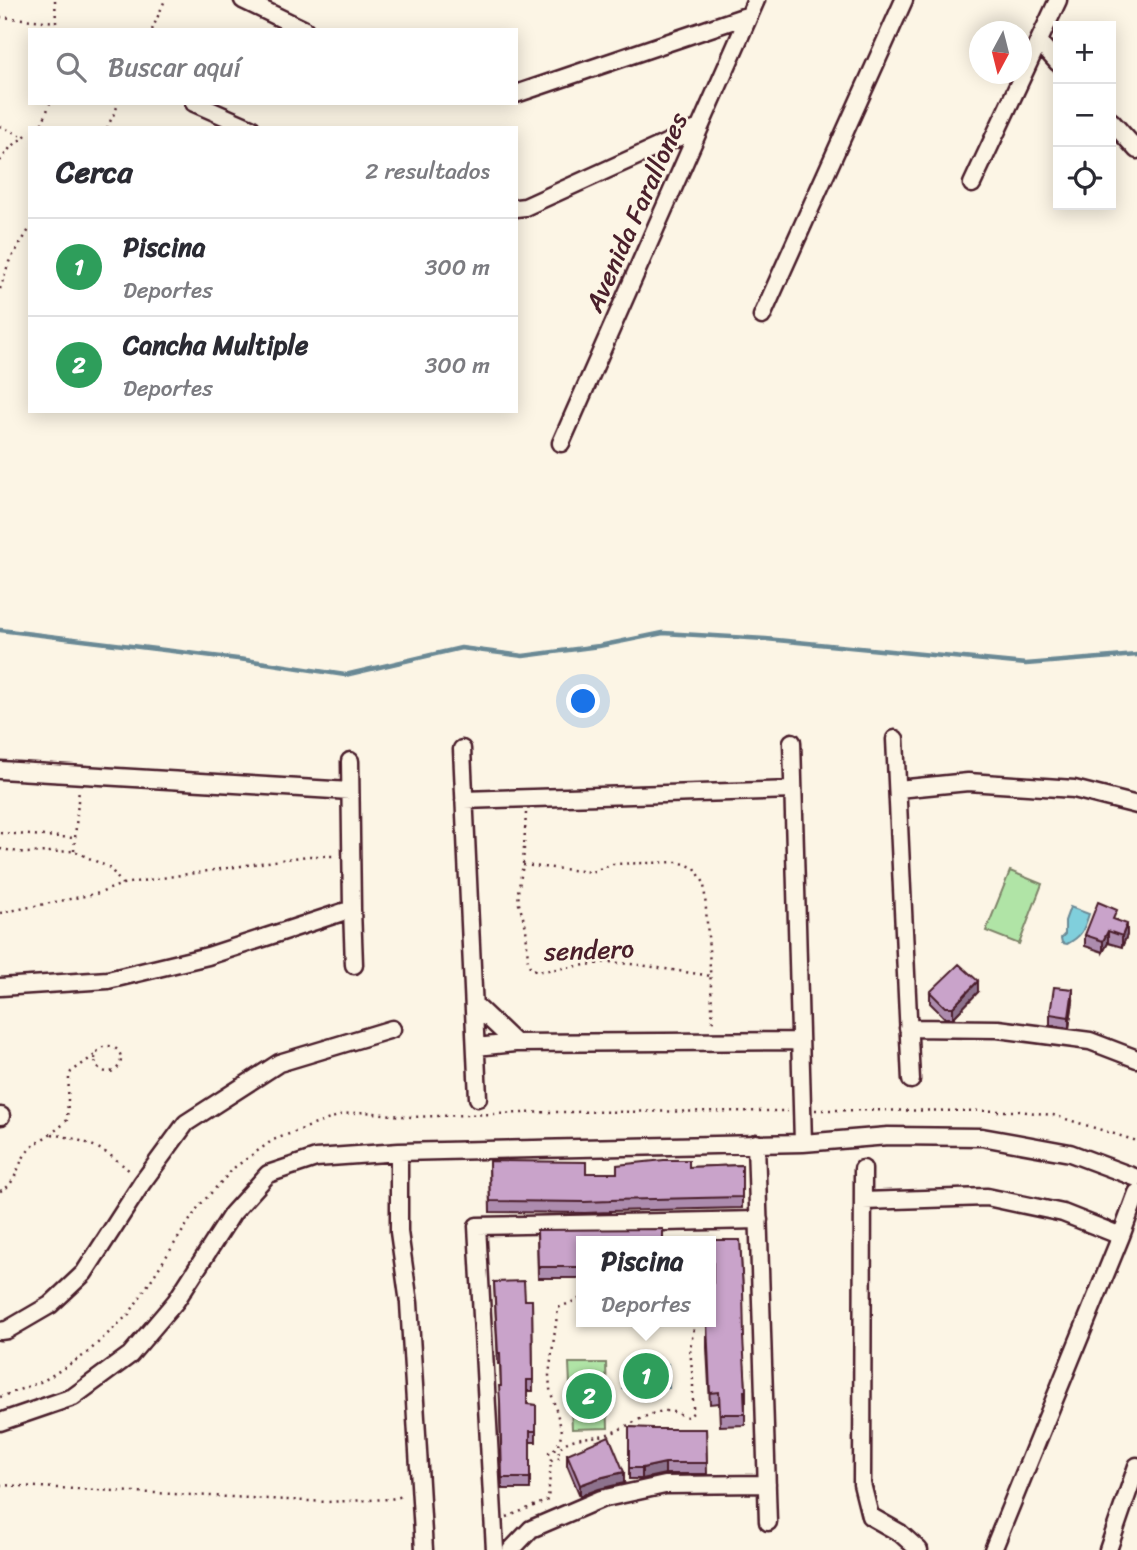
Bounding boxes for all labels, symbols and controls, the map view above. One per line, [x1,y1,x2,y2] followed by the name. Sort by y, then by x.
[969,21,1032,84] north arrow
[1053,21,1116,210] map controls
[1053,21,1116,84] button: +
[28,28,518,105] search box
[108,44,241,90] text: Buscar aquí
[52,48,90,86] icon: search
[1053,84,1116,147] button: −
[571,104,701,321] street label: Avenida Farallones
[56,145,132,199] text: Cerca
[1053,147,1116,210] button: locate
[365,151,490,192] text: 2 resultados
[123,224,205,270] text: Piscina
[74,247,84,288] text: 1
[425,247,490,288] text: 300 m
[123,270,213,311] text: Deportes
[123,322,308,368] text: Cancha Multiple
[72,345,86,386] text: 2
[425,345,490,386] text: 300 m
[123,368,213,409] text: Deportes
[566,684,600,718] your location
[542,925,635,975] street label: sendero
[576,1236,716,1327] popup
[601,1238,683,1284] text: Piscina
[601,1284,691,1325] text: Deportes
[623,1350,669,1402] pin: 1
[566,1370,612,1422] pin: 2

